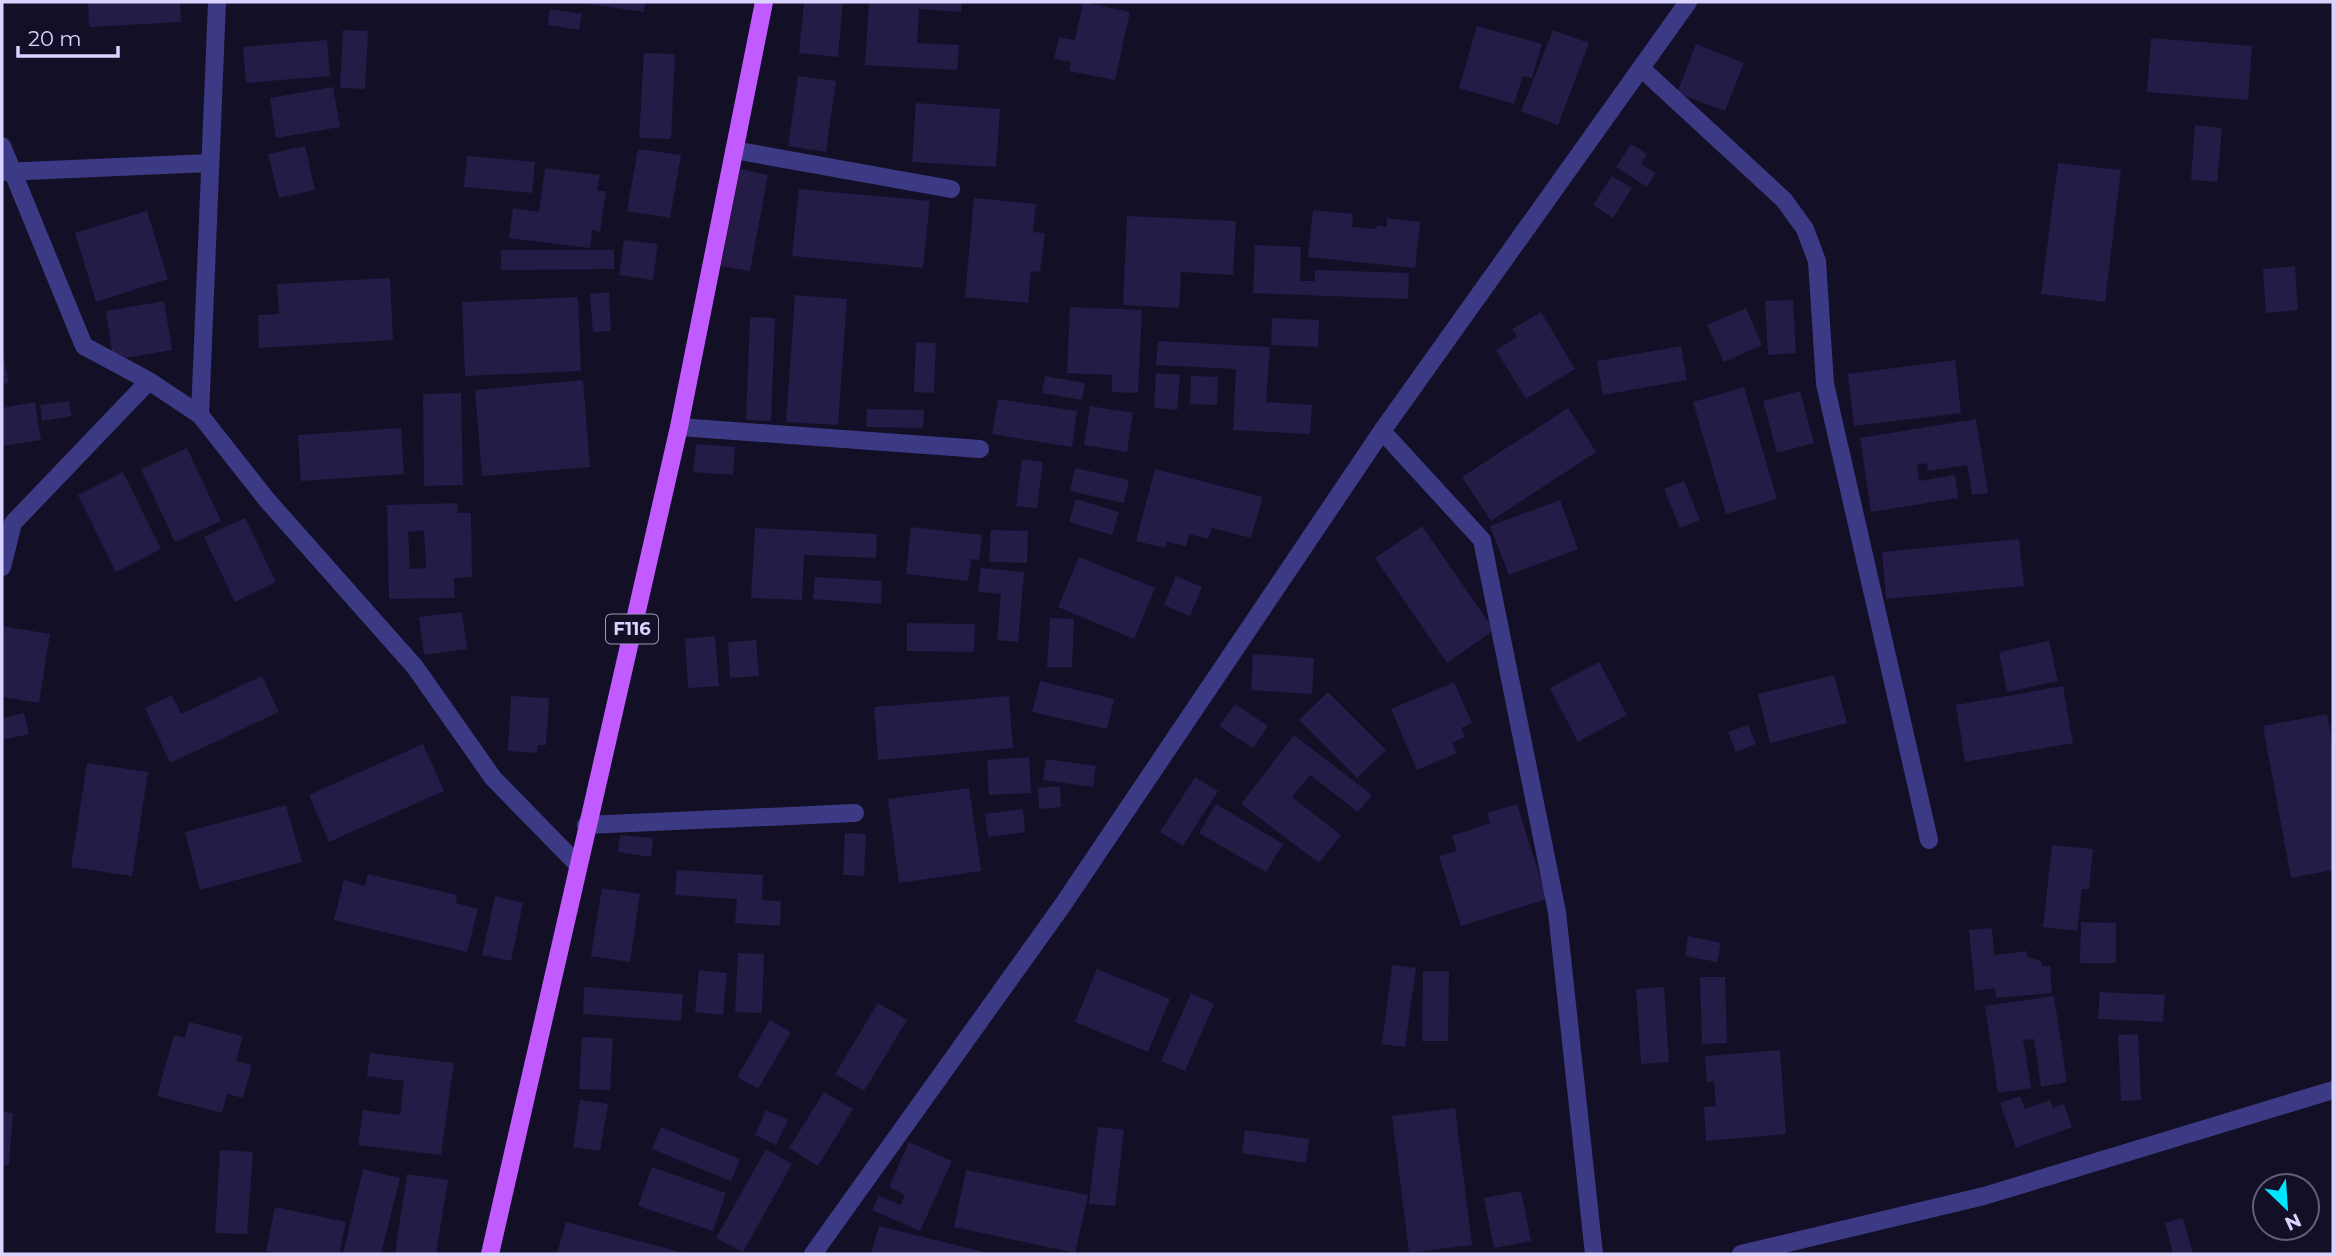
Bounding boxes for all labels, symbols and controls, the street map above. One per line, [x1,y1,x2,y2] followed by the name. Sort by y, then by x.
[18,14,117,58] scale bar
[28,26,82,51] text: 20 m
[606,614,658,644] road number: F116
[2251,1172,2321,1242] north arrow
[2281,1208,2305,1236] text: N

